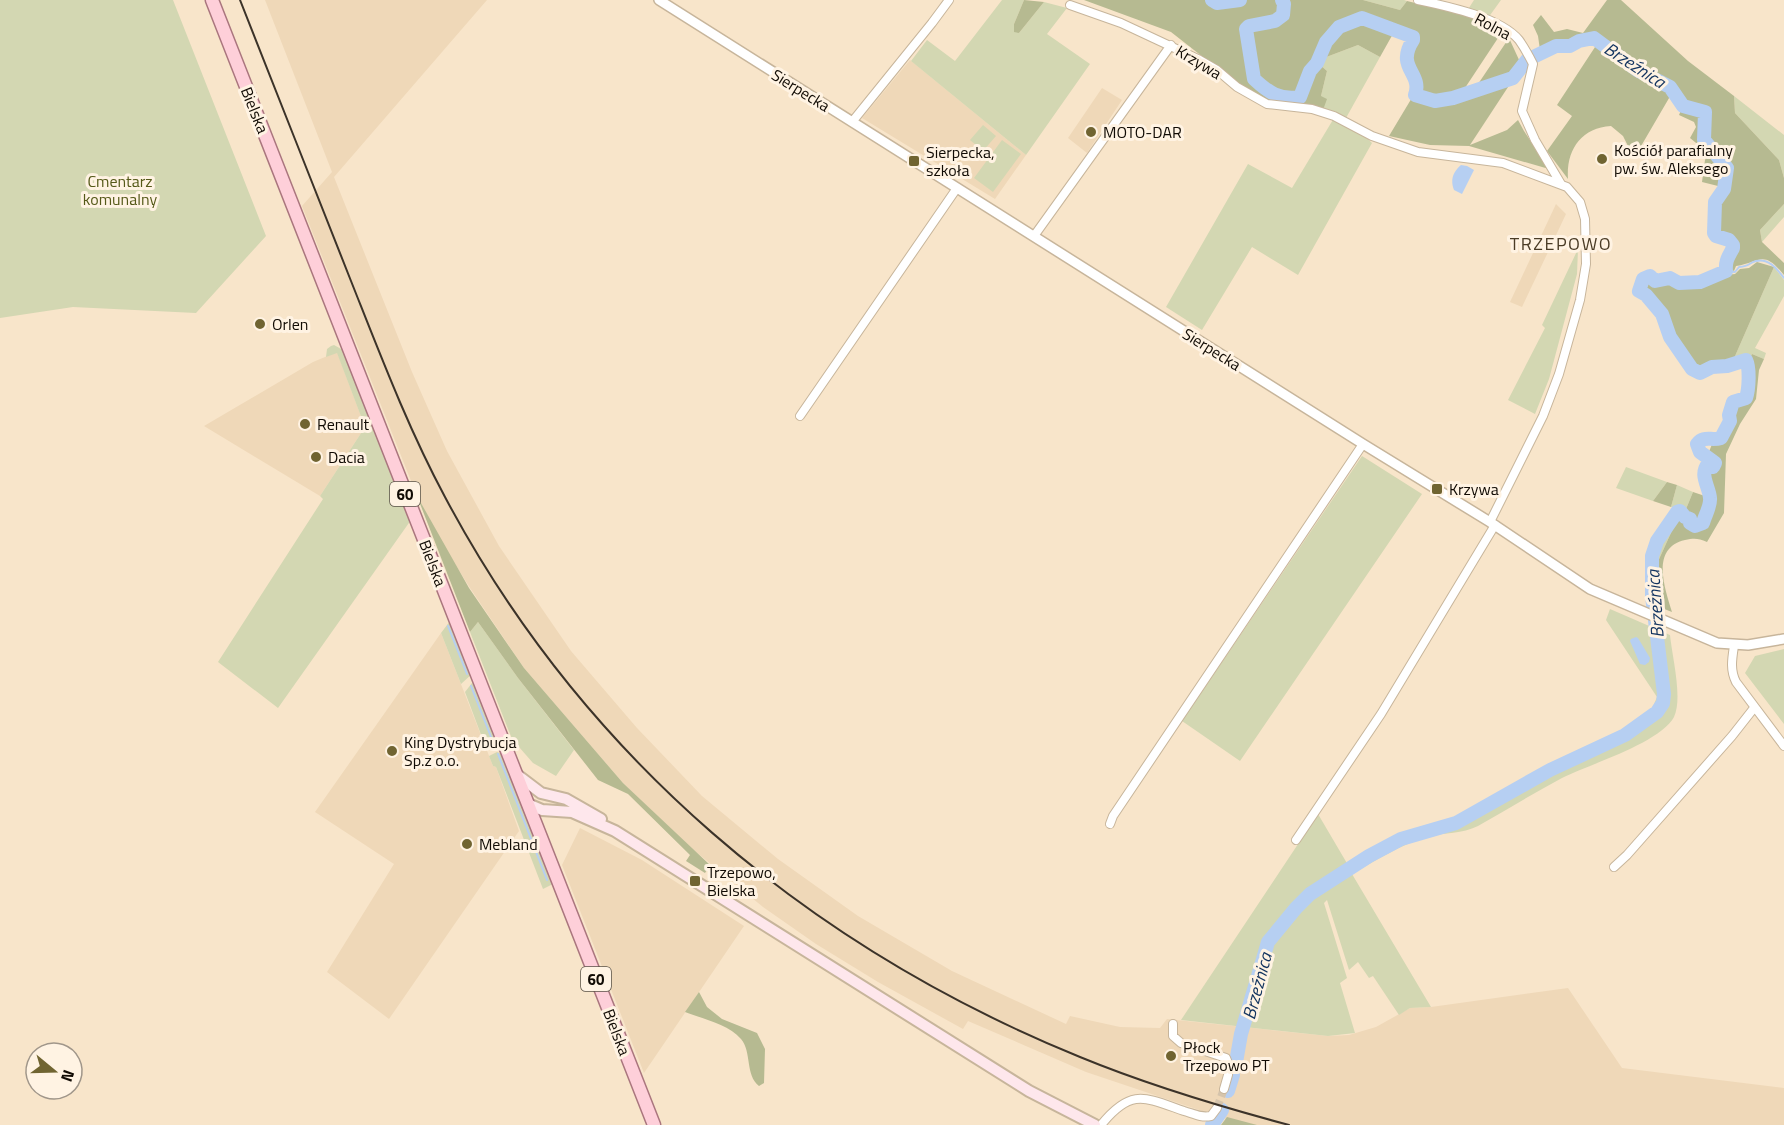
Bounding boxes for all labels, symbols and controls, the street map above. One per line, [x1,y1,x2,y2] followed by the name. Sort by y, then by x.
[1470,6,1516,46] street label: Rolna
[1599,35,1672,95] water label: Brzeźnica
[1172,39,1226,85] street label: Krzywa
[767,63,835,117] street label: Sierpecka
[235,83,275,137] street label: Bielska
[1103,120,1182,144] place label: MOTO-DAR
[1084,125,1098,139] marker: MOTO-DAR
[1614,138,1733,180] place label: Kościół parafialny pw. św. Aleksego
[926,140,994,182] place label: Sierpecka, szkoła
[1595,152,1609,166] marker: Kościół parafialny pw. św. Aleksego
[907,154,921,168] marker: Sierpecka, szkoła
[83,169,157,211] park label: Cmentarz komunalny
[1510,230,1612,257] district label: TRZEPOWO
[272,312,308,336] place label: Orlen
[253,317,267,331] marker: Orlen
[1178,322,1246,376] street label: Sierpecka
[317,412,370,436] place label: Renault
[298,417,312,431] marker: Renault
[328,445,365,469] place label: Dacia
[309,450,323,464] marker: Dacia
[1449,477,1499,501] place label: Krzywa
[390,482,420,506] road number: 60
[1430,482,1444,496] marker: Krzywa
[413,536,453,590] street label: Bielska
[1639,568,1671,639] water label: Brzeźnica
[404,730,517,772] place label: King Dystrybucja Sp.z o.o.
[385,744,399,758] marker: King Dystrybucja Sp.z o.o.
[479,832,538,856] place label: Mebland
[460,837,474,851] marker: Mebland
[707,860,776,902] place label: Trzepowo, Bielska
[688,874,702,888] marker: Trzepowo, Bielska
[1235,949,1279,1022] water label: Brzeźnica
[581,967,611,991] road number: 60
[597,1005,637,1059] street label: Bielska
[1183,1035,1270,1077] place label: Płock Trzepowo PT
[24,1041,84,1101] north arrow
[1164,1049,1178,1063] marker: Płock Trzepowo PT
[55,1067,81,1085] text: N

